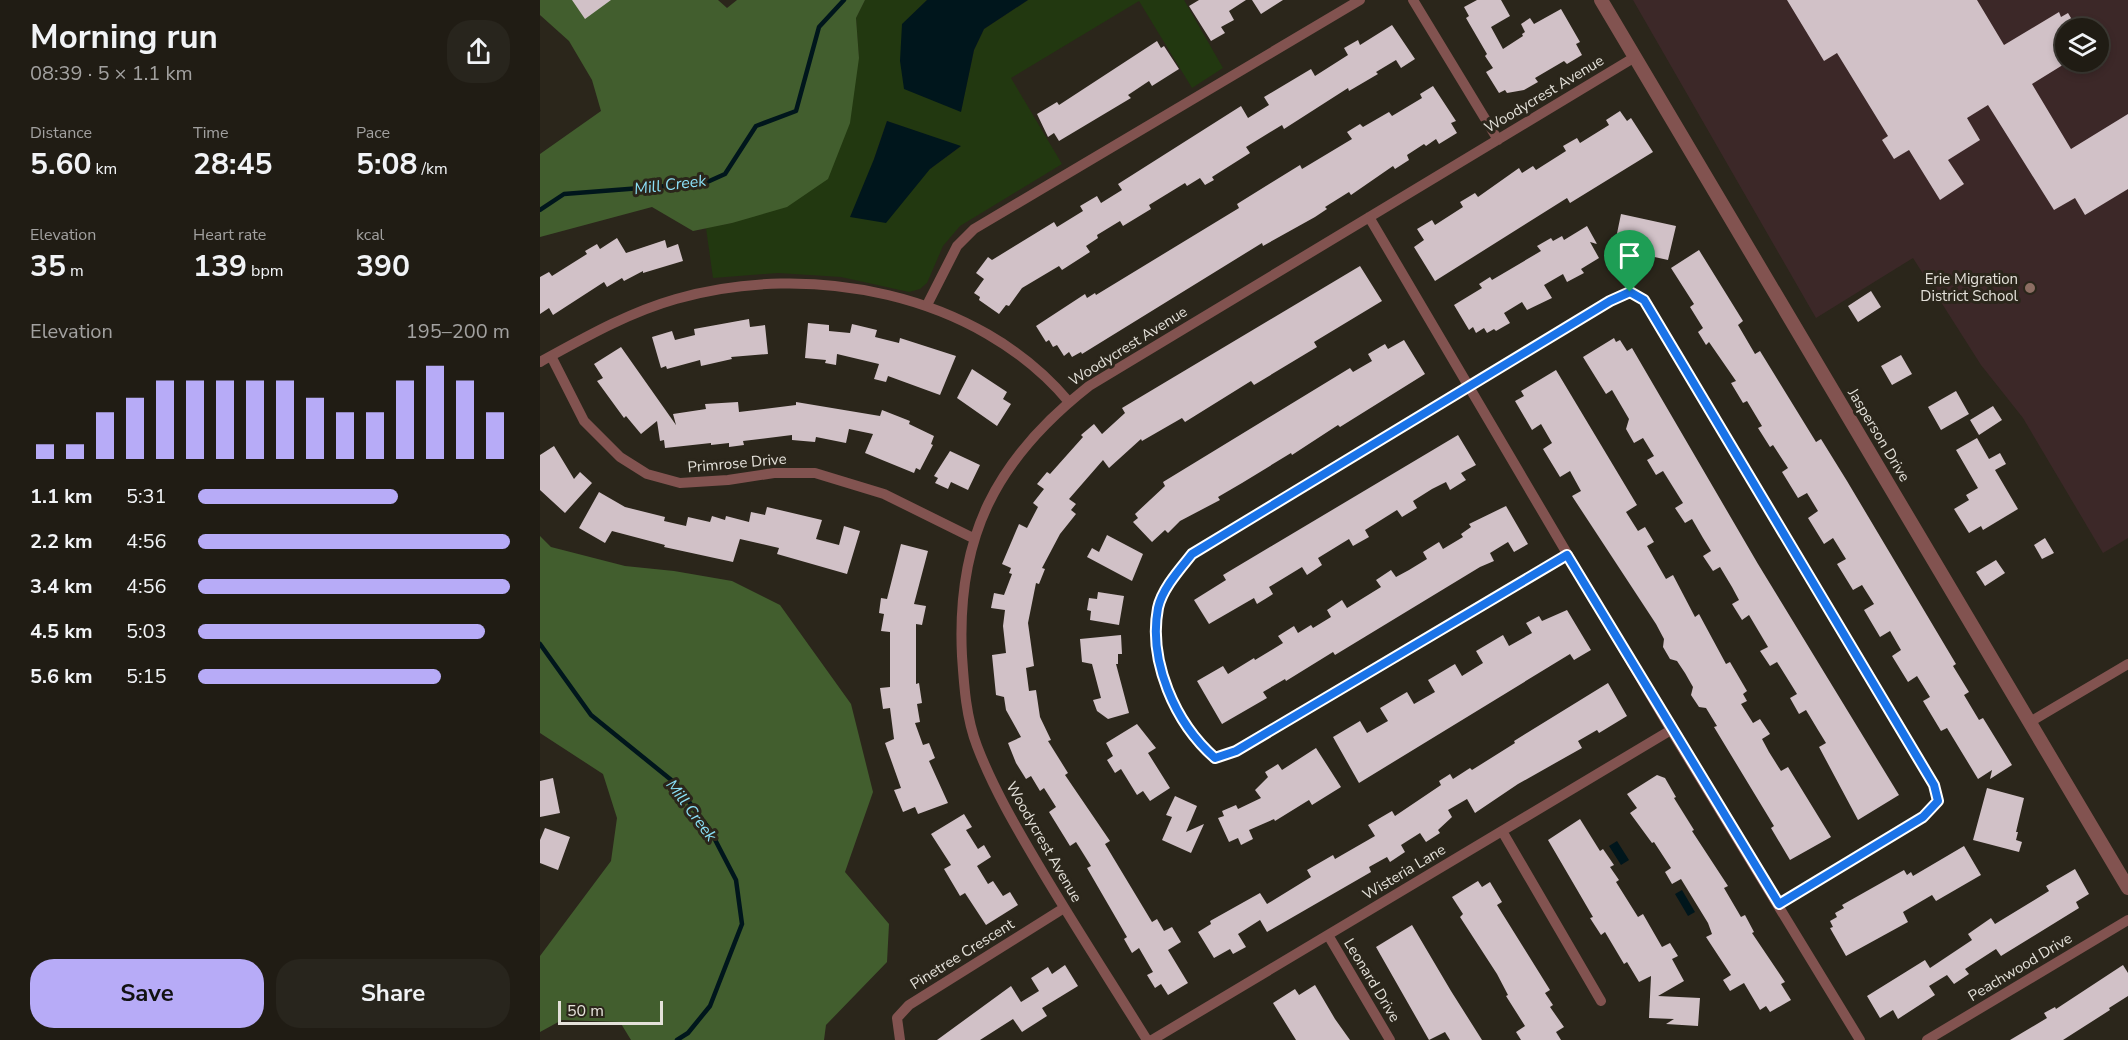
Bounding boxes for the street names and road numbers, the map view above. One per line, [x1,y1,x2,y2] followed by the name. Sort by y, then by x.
[1480,50,1608,138] street label: Woodycrest Avenue
[1065,301,1191,391] street label: Woodycrest Avenue
[1843,384,1915,485] street label: Jasperson Drive
[687,449,787,477] street label: Primrose Drive
[1001,778,1087,906] street label: Woodycrest Avenue
[1359,839,1449,905] street label: Wisteria Lane
[906,914,1018,994] street label: Pinetree Crescent
[1964,928,2076,1006] street label: Peachwood Drive
[1339,934,1405,1026] street label: Leonard Drive

